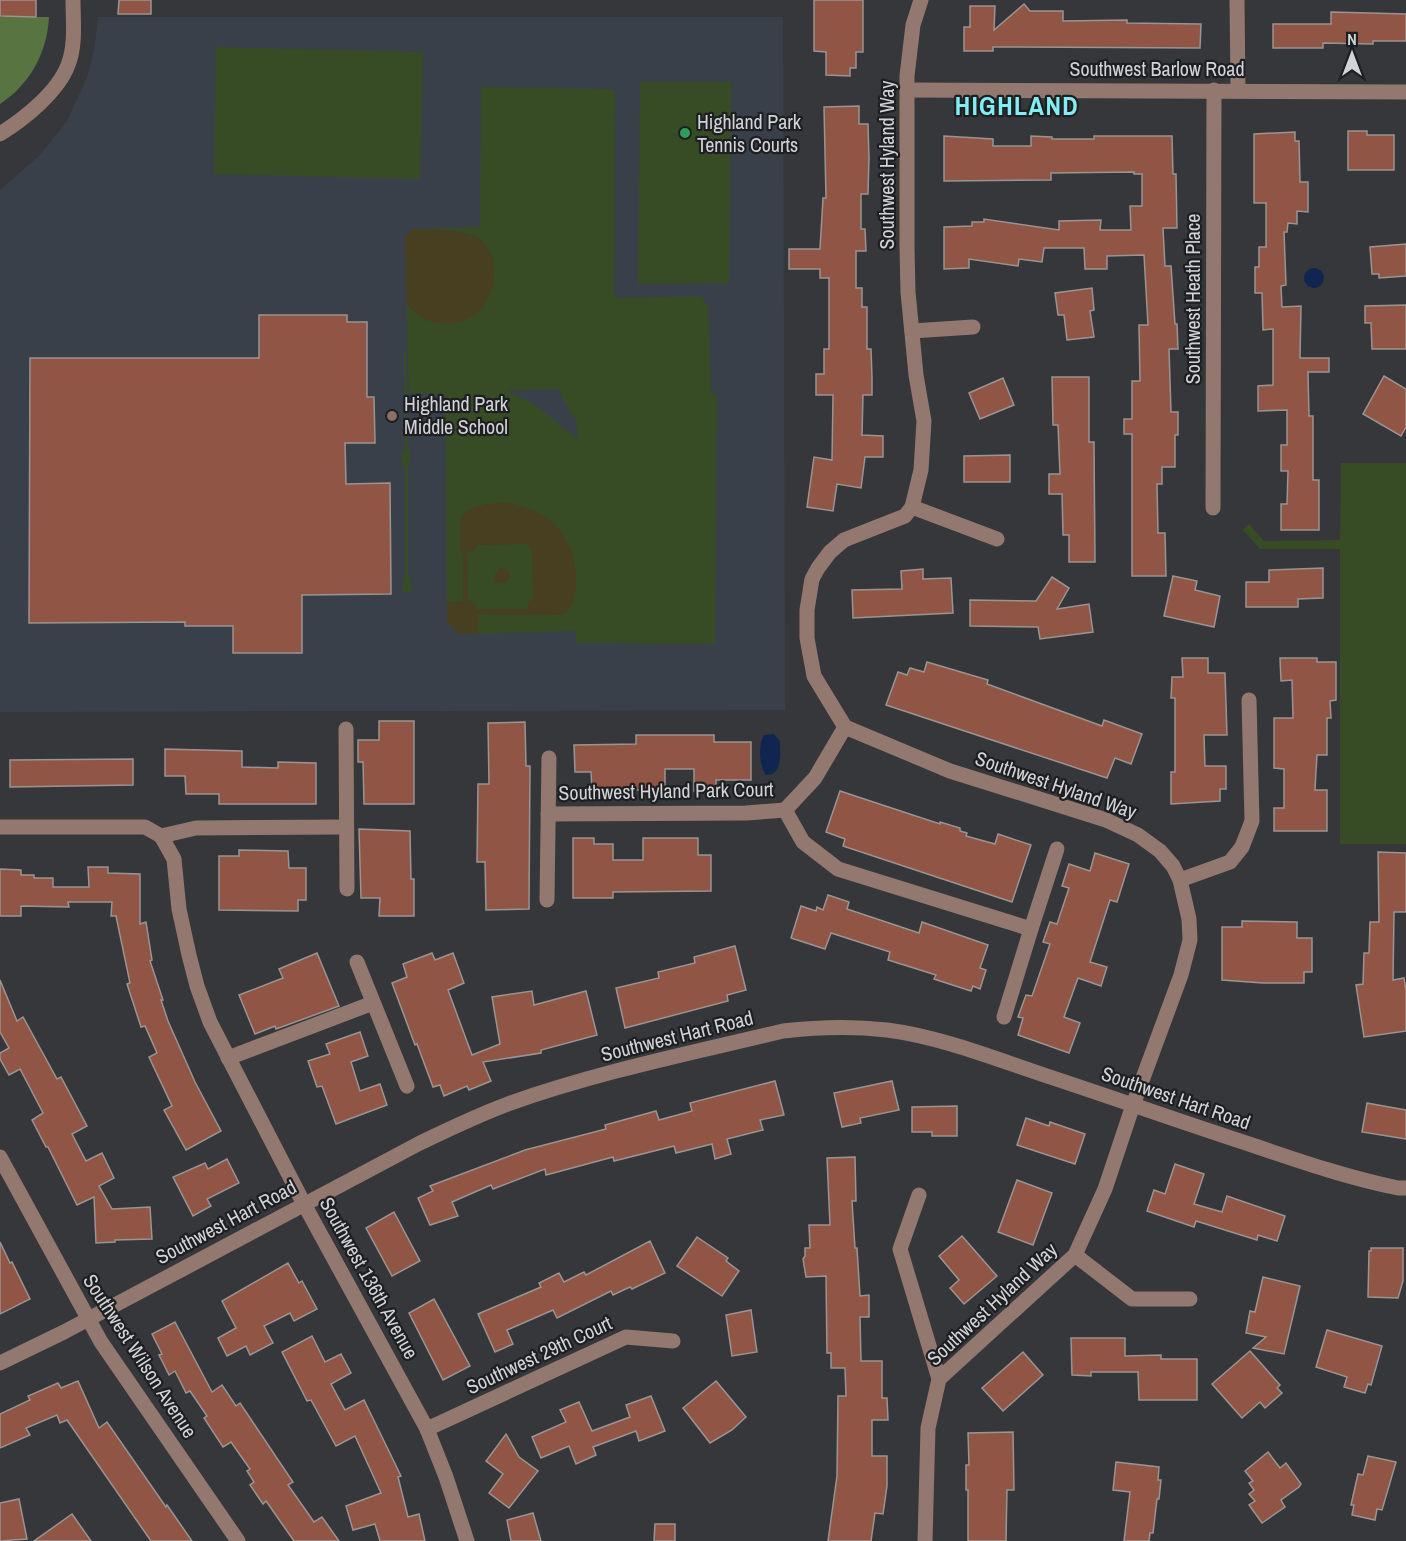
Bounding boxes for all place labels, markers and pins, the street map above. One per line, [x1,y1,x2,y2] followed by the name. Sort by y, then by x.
[697,108,802,158] place label: Highland Park Tennis Courts
[678,126,692,140] marker: Highland Park Tennis Courts
[404,390,509,440] place label: Highland Park Middle School
[385,409,399,423] marker: Highland Park Middle School

